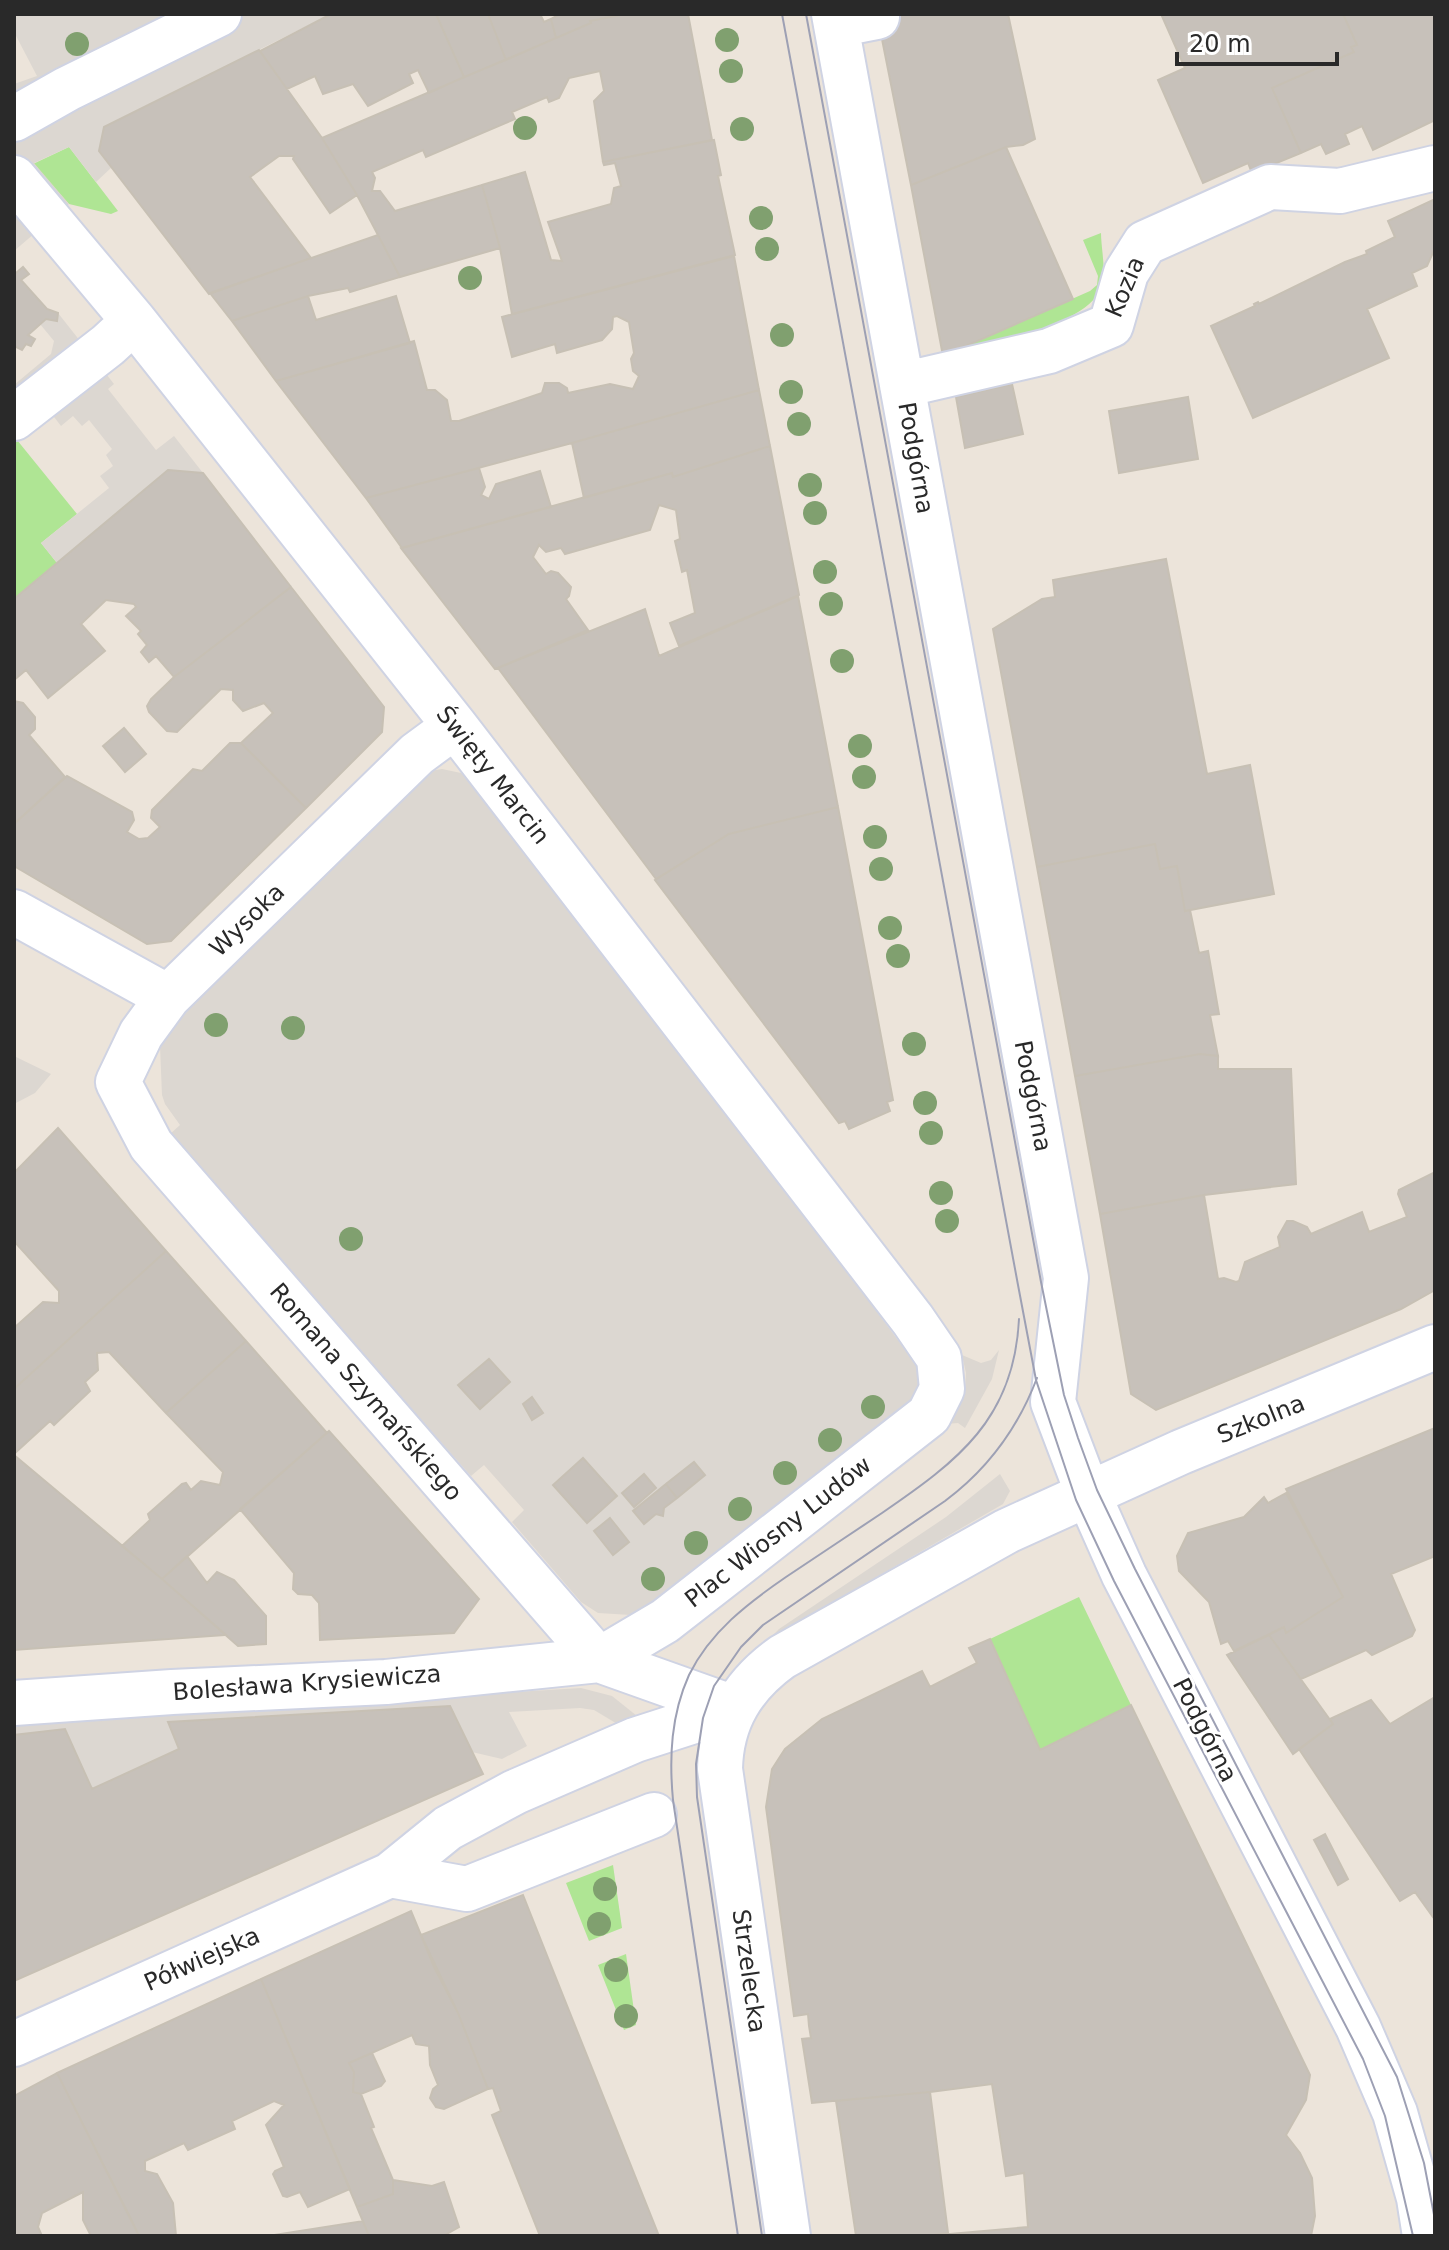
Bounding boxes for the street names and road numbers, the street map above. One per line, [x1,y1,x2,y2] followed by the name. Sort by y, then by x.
[1100,252,1150,322] street label: Kozia
[892,400,940,516] street label: Podgórna
[430,699,557,850] street label: Święty Marcin
[204,878,290,962] street label: Wysoka
[1008,1038,1058,1154] street label: Podgórna
[264,1278,468,1506] street label: Romana Szymańskiego
[1213,1389,1309,1449] street label: Szkolna
[679,1451,877,1613] street label: Plac Wiosny Ludów
[172,1660,442,1706] street label: Bolesława Krysiewicza
[1167,1673,1243,1787] street label: Podgórna
[726,1907,772,2035] street label: Strzelecka
[140,1921,264,1997] street label: Półwiejska

